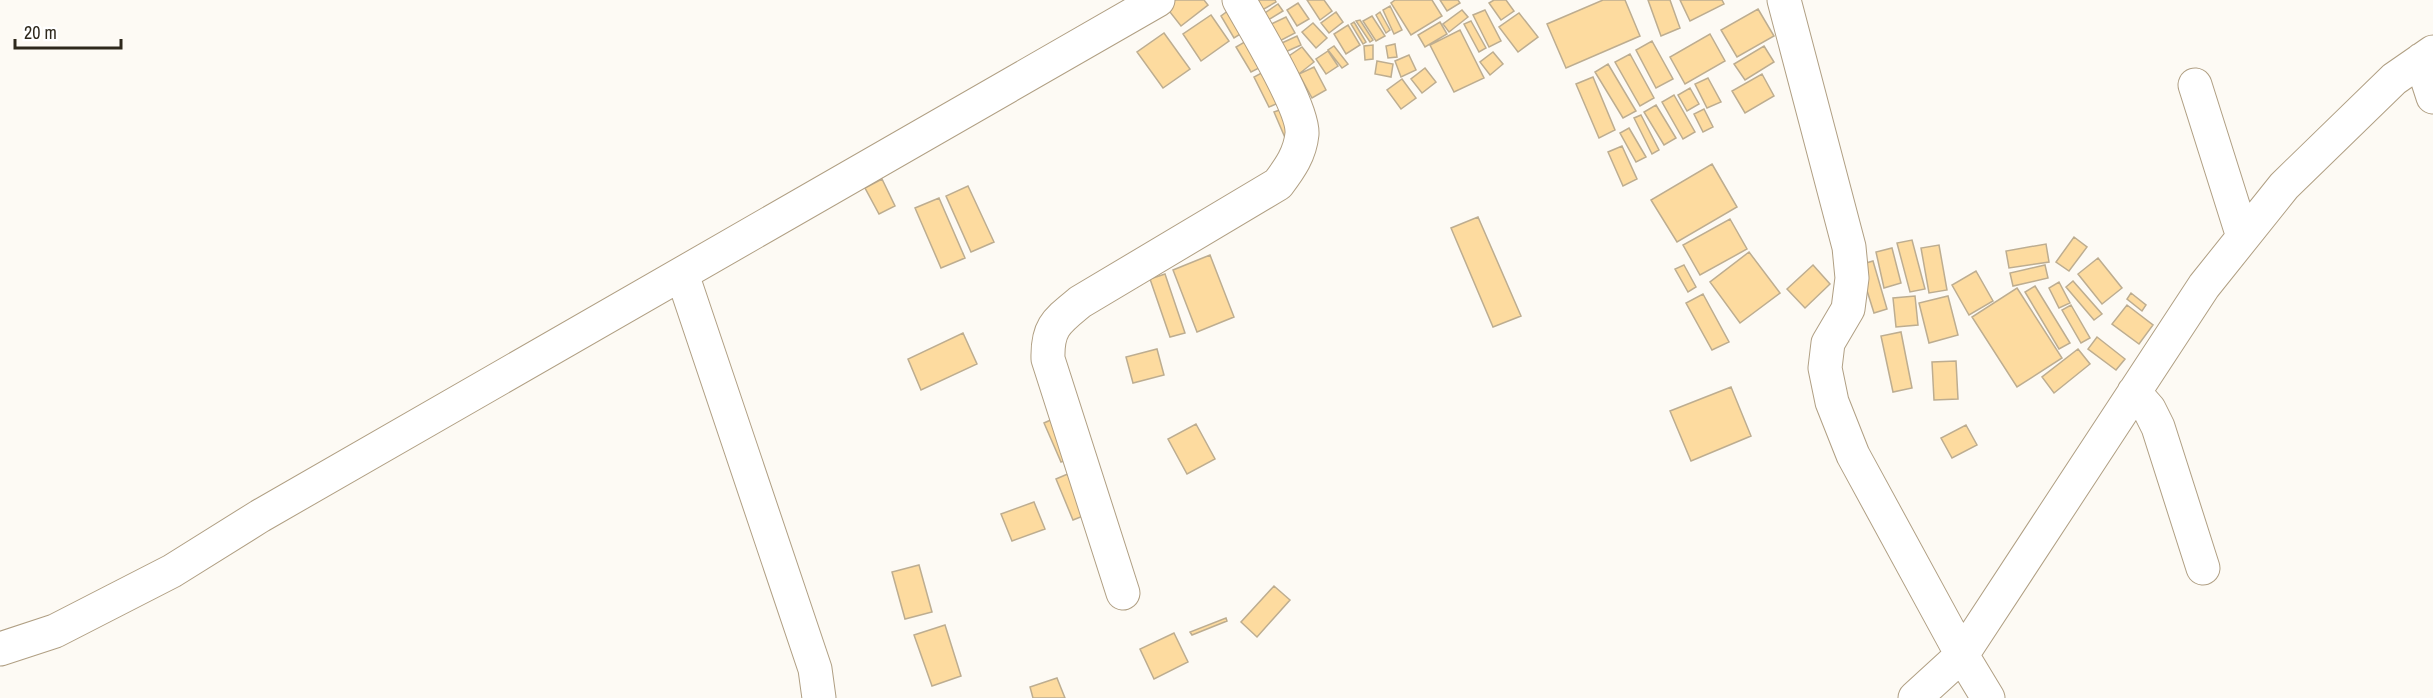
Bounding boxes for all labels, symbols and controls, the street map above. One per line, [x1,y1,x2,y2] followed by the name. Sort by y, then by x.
[15,12,122,50] scale bar
[24,20,57,45] text: 20 m

